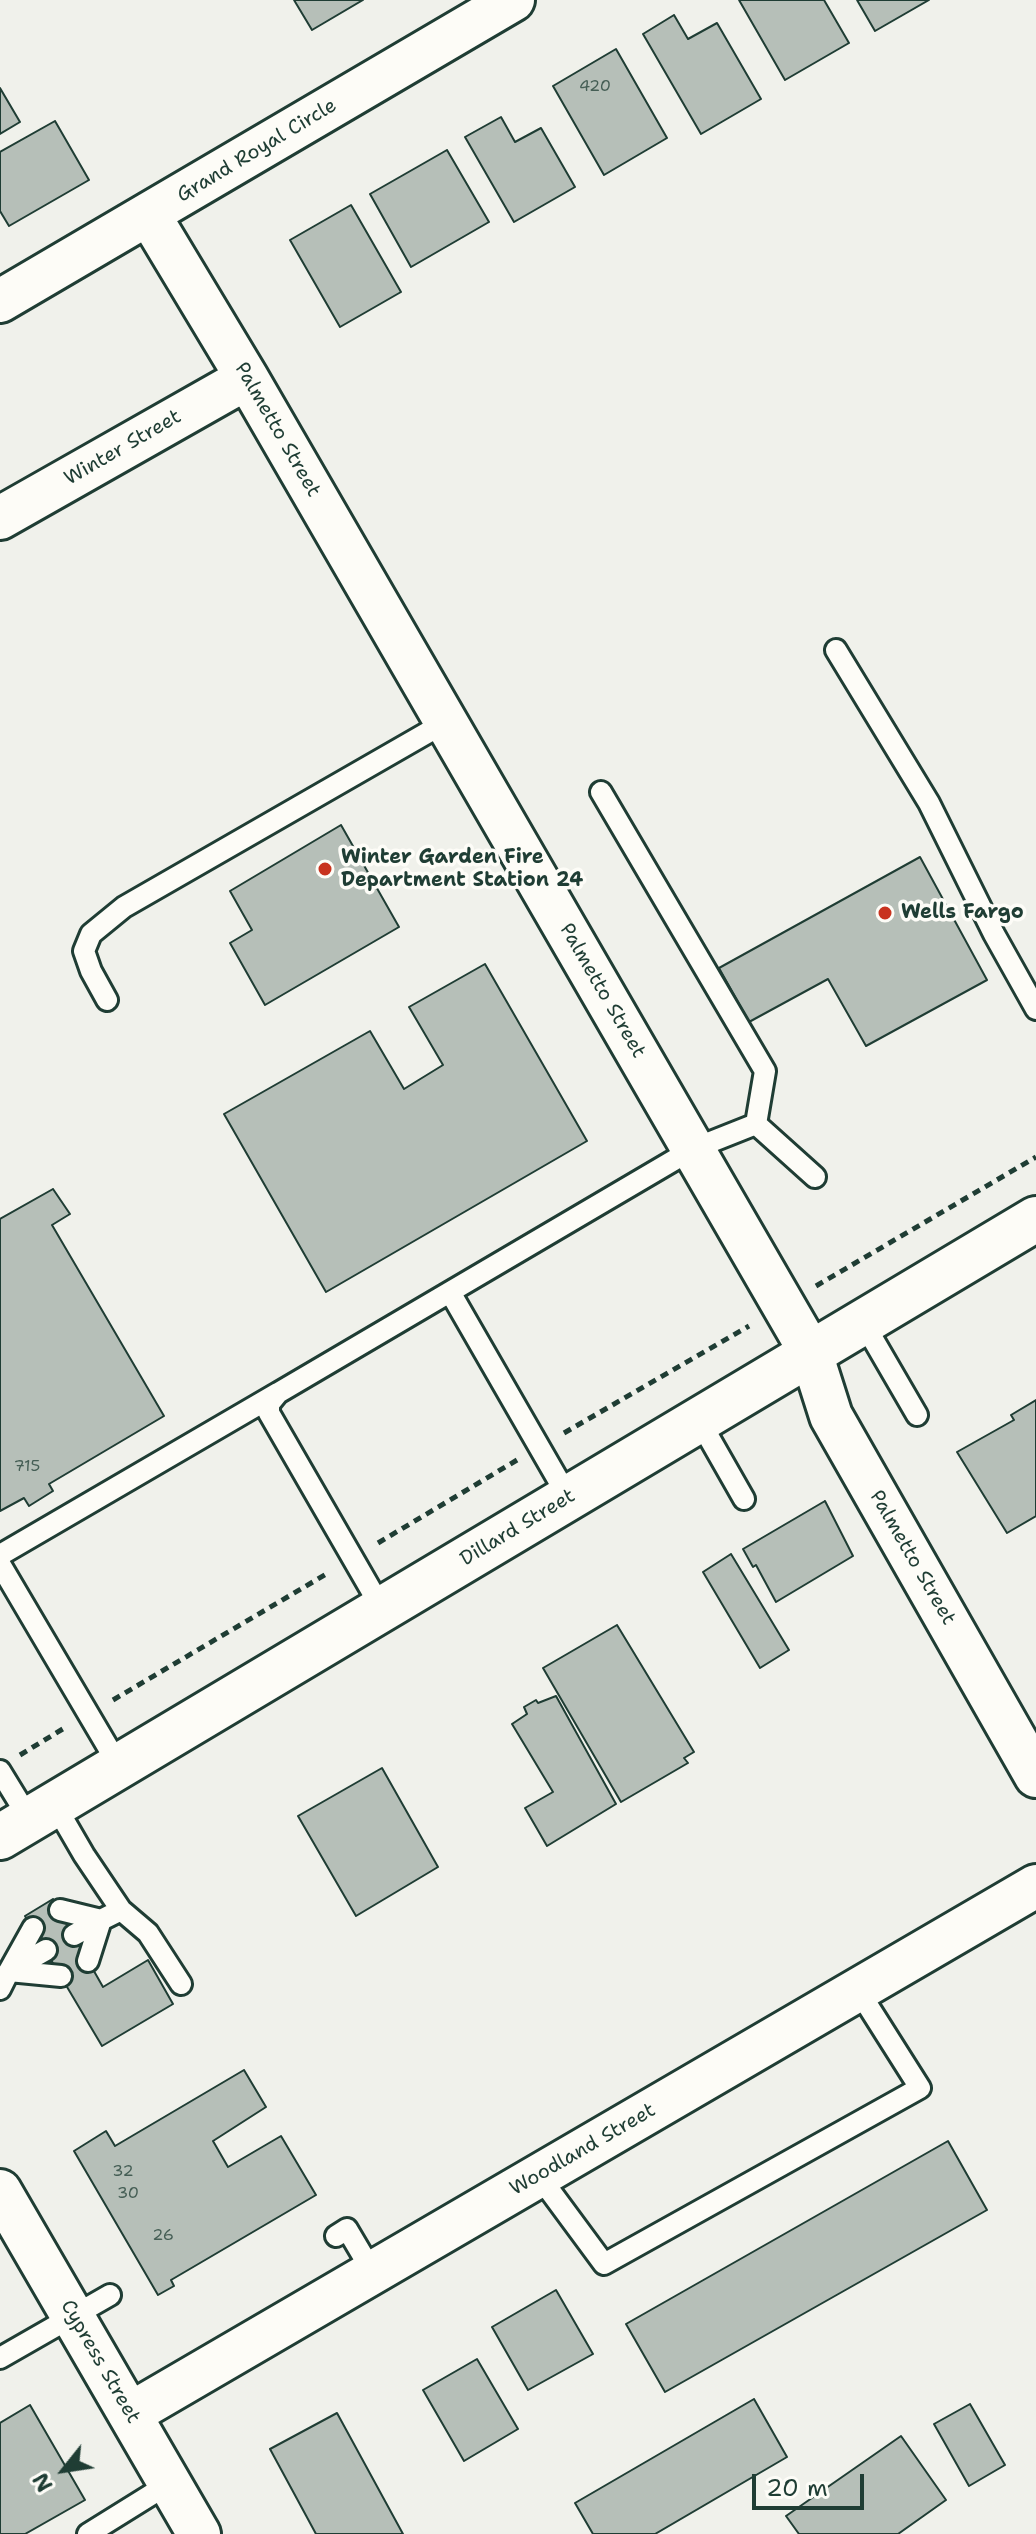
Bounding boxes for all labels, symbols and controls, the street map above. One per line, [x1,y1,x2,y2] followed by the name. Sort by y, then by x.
[579,77,611,97] house number: 420
[173,94,341,208] street label: Grand Royal Circle
[229,358,325,502] street label: Palmetto Street
[60,405,186,491] street label: Winter Street
[341,846,583,893] place label: Winter Garden Fire Department Station 24
[316,860,334,878] marker: Winter Garden Fire Department Station 24
[901,901,1024,925] place label: Wells Fargo
[876,904,894,922] marker: Wells Fargo
[554,919,650,1063] street label: Palmetto Street
[14,1457,40,1477] house number: 715
[456,1484,580,1572] street label: Dillard Street
[864,1486,960,1630] street label: Palmetto Street
[506,2099,660,2201] street label: Woodland Street
[112,2162,134,2182] house number: 32
[117,2184,139,2204] house number: 30
[152,2226,174,2246] house number: 26
[55,2296,145,2428] street label: Cypress Street
[24,2430,104,2510] north arrow
[756,2458,868,2508] scale bar
[26,2467,60,2497] text: N
[766,2472,828,2504] text: 20 m

